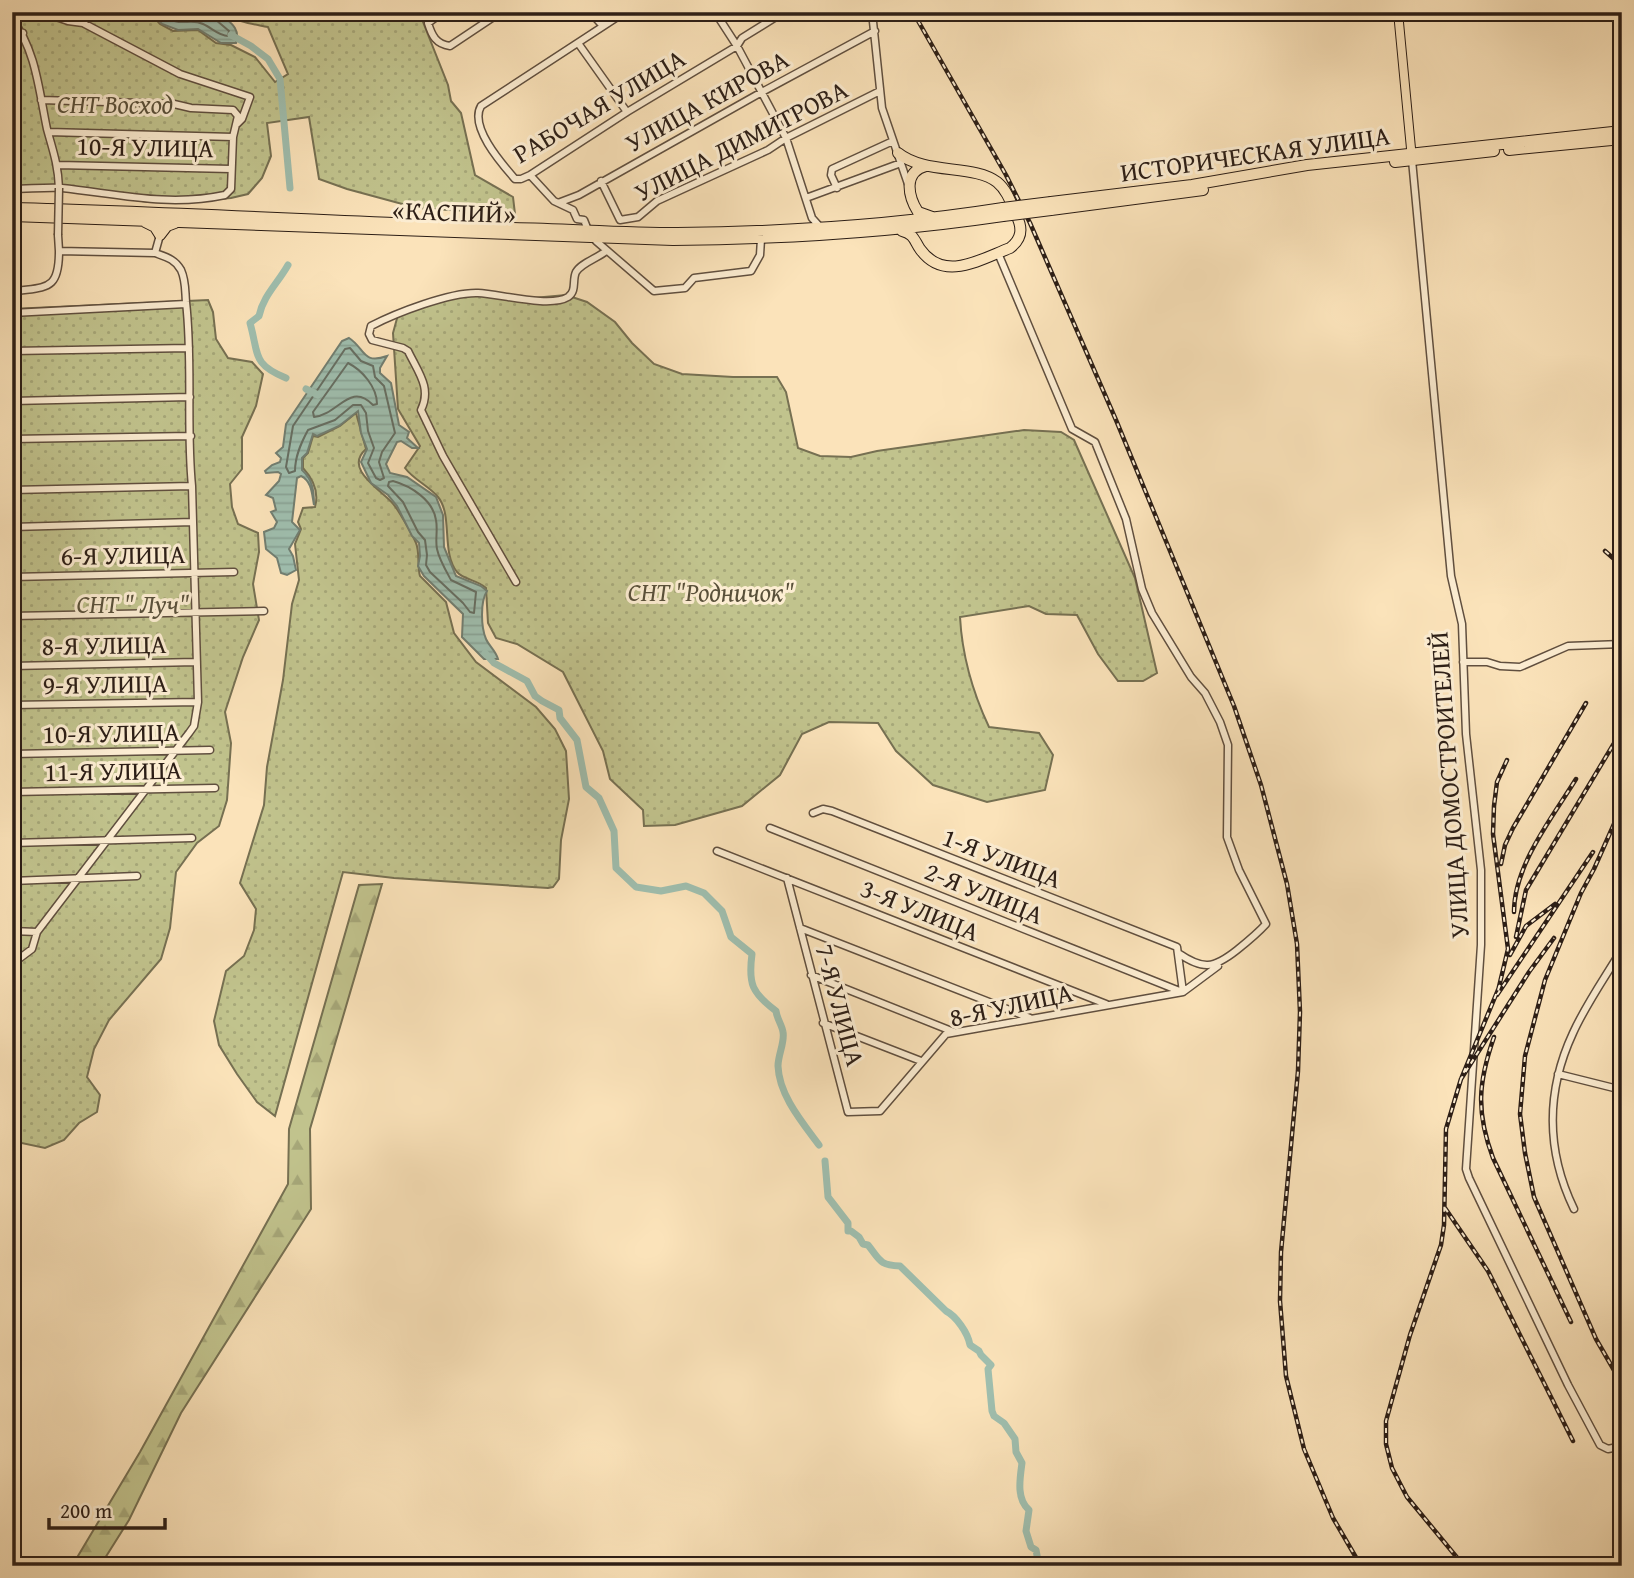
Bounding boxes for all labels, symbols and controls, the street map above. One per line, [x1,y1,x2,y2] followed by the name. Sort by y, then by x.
[505,38,693,173] street label: РАБОЧАЯ УЛИЦА
[618,39,796,162] street label: УЛИЦА КИРОВА
[627,70,855,211] street label: УЛИЦА ДИМИТРОВА
[57,84,173,123] park label: СНТ Восход
[1118,115,1392,192] street label: ИСТОРИЧЕСКАЯ УЛИЦА
[76,126,214,167] street label: 10-Я УЛИЦА
[392,190,516,233] street label: «КАСПИЙ»
[60,534,186,575] street label: 6-Я УЛИЦА
[628,572,794,611] park label: СНТ "Родничок"
[77,584,189,623] park label: СНТ " Луч"
[41,624,167,665] street label: 8-Я УЛИЦА
[1418,630,1479,940] street label: УЛИЦА ДОМОСТРОИТЕЛЕЙ
[42,663,168,704] street label: 9-Я УЛИЦА
[42,712,180,753] street label: 10-Я УЛИЦА
[44,750,182,791] street label: 11-Я УЛИЦА
[937,817,1068,898] street label: 1-Я УЛИЦА
[919,851,1050,934] street label: 2-Я УЛИЦА
[855,868,986,951] street label: 3-Я УЛИЦА
[805,940,876,1070] street label: 7-Я УЛИЦА
[946,972,1076,1037] street label: 8-Я УЛИЦА
[49,1487,164,1531] scale bar
[60,1495,112,1526] text: 200 m

